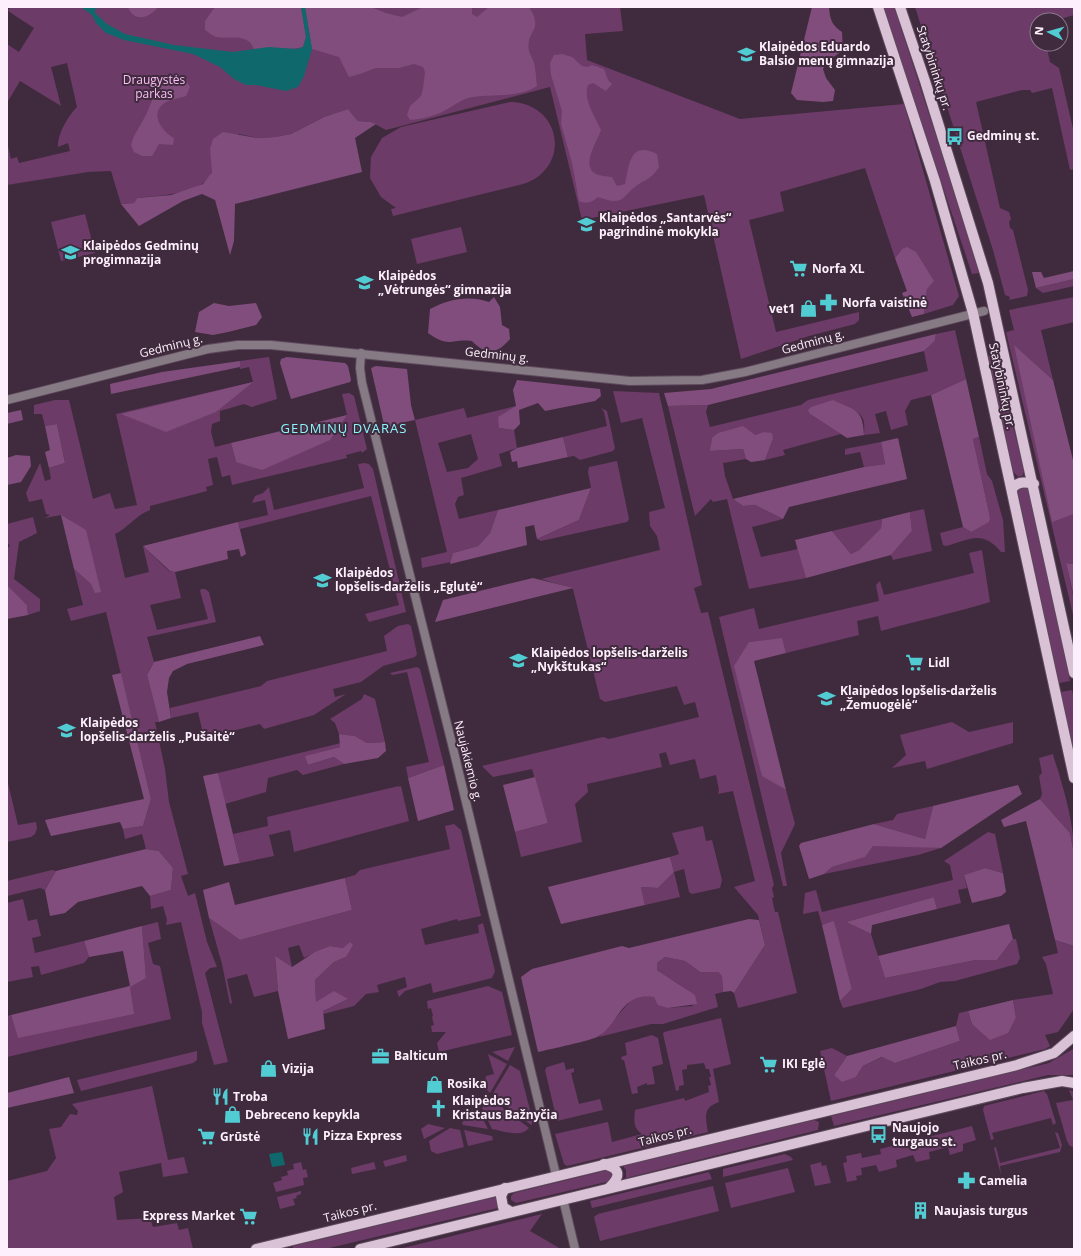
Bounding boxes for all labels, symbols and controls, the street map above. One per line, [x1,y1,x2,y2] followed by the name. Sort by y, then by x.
[1029,12,1069,52] north arrow
[913,23,956,112] street label: Statybininkų pr.
[1031,26,1046,36] text: N
[759,38,894,69] place label: Klaipėdos Eduardo Balsio menų gimnazija
[736,44,756,64] school or university icon: Klaipėdos Eduardo Balsio menų gimnazija
[123,71,186,102] park label: Draugystės parkas
[944,126,964,146] bus stop icon: Gedminų st.
[967,127,1039,144] place label: Gedminų st.
[599,209,732,240] place label: Klaipėdos „Santarvės“ pagrindinė mokykla
[576,215,596,235] school or university icon: Klaipėdos „Santarvės“ pagrindinė mokykla
[83,237,199,268] place label: Klaipėdos Gedminų progimnazija
[60,243,80,263] school or university icon: Klaipėdos Gedminų progimnazija
[789,259,809,279] supermarket icon: Norfa XL
[812,260,865,277] place label: Norfa XL
[378,267,512,298] place label: Klaipėdos „Vėtrungės“ gimnazija
[355,273,375,293] school or university icon: Klaipėdos „Vėtrungės“ gimnazija
[819,293,839,313] pharmacy icon: Norfa vaistinė
[842,294,927,311] place label: Norfa vaistinė
[798,299,818,319] shop icon: vet1
[769,300,795,317] place label: vet1
[780,325,846,358] street label: Gedminų g.
[138,329,204,362] street label: Gedminų g.
[985,341,1020,431] street label: Statybininkų pr.
[464,343,530,366] street label: Gedminų g.
[281,419,407,437] district label: GEDMINŲ DVARAS
[335,564,483,595] place label: Klaipėdos lopšelis-darželis „Eglutė“
[312,570,332,590] school or university icon: Klaipėdos lopšelis-darželis „Eglutė“
[531,644,688,675] place label: Klaipėdos lopšelis-darželis „Nykštukas“
[508,650,528,670] school or university icon: Klaipėdos lopšelis-darželis „Nykštukas“
[905,653,925,673] supermarket icon: Lidl
[928,654,950,671] place label: Lidl
[840,682,997,713] place label: Klaipėdos lopšelis-darželis „Žemuogėlė“
[817,688,837,708] school or university icon: Klaipėdos lopšelis-darželis „Žemuogėlė“
[80,714,235,745] place label: Klaipėdos lopšelis-darželis „Pušaitė“
[450,719,487,803] street label: Naujakiemio g.
[57,720,77,740] school or university icon: Klaipėdos lopšelis-darželis „Pušaitė“
[952,1045,1008,1074] street label: Taikos pr.
[371,1046,391,1066] office icon: Balticum
[394,1047,448,1064] place label: Balticum
[759,1054,779,1074] supermarket icon: IKI Eglė
[782,1055,825,1072] place label: IKI Eglė
[259,1059,279,1079] shop icon: Vizija
[282,1060,314,1077] place label: Vizija
[424,1074,444,1094] shop icon: Rosika
[447,1075,487,1092] place label: Rosika
[210,1087,230,1107] restaurant icon: Troba
[233,1088,268,1105] place label: Troba
[452,1092,557,1123] place label: Klaipėdos Kristaus Bažnyčia
[429,1098,449,1118] church icon: Klaipėdos Kristaus Bažnyčia
[222,1105,242,1125] shop icon: Debreceno kepykla
[245,1106,360,1123] place label: Debreceno kepykla
[892,1119,956,1150] place label: Naujojo turgaus st.
[637,1121,693,1150] street label: Taikos pr.
[869,1125,889,1145] bus stop icon: Naujojo turgaus st.
[300,1126,320,1146] restaurant icon: Pizza Express
[197,1127,217,1147] supermarket icon: Grūstė
[323,1127,402,1144] place label: Pizza Express
[220,1128,260,1145] place label: Grūstė
[956,1171,976,1191] pharmacy icon: Camelia
[979,1172,1027,1189] place label: Camelia
[322,1197,378,1226] street label: Taikos pr.
[911,1201,931,1221] building icon: Naujasis turgus
[934,1202,1028,1219] place label: Naujasis turgus
[238,1206,258,1226] supermarket icon: Express Market
[142,1207,235,1224] place label: Express Market

